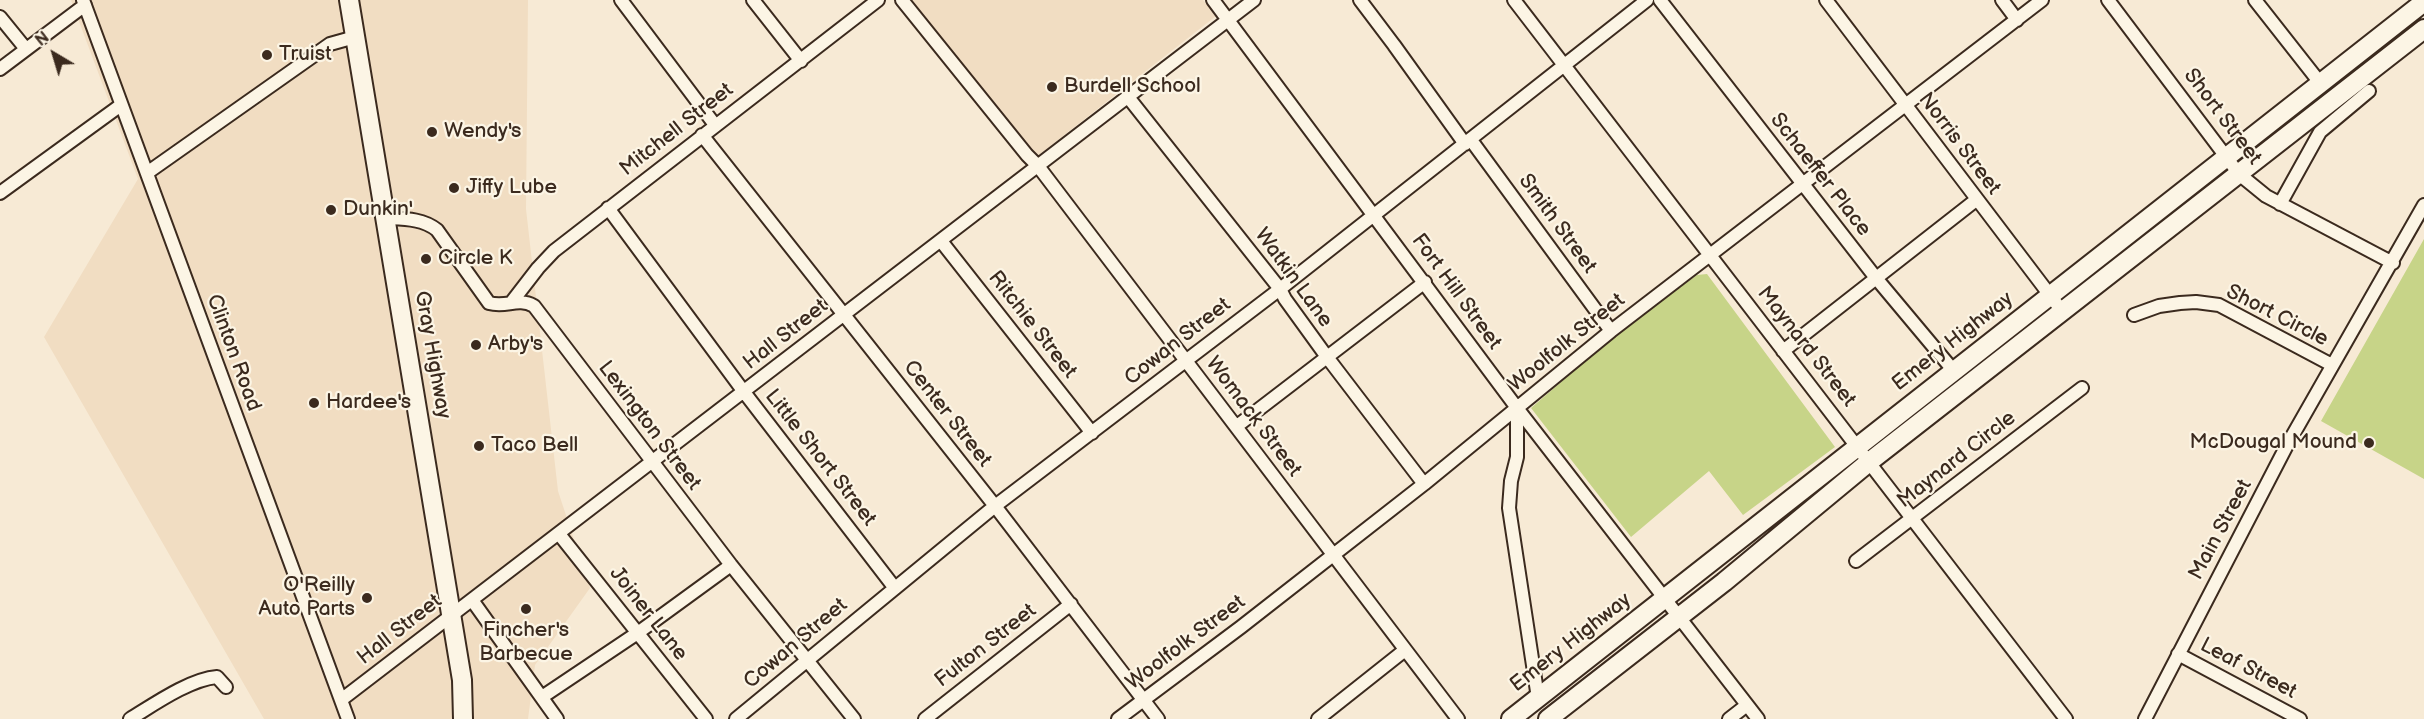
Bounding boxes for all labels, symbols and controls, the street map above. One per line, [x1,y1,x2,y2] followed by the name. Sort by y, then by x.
[24,24,84,84] north arrow
[32,28,53,51] text: N
[279,42,332,68] place label: Truist
[260,48,274,62] marker: Truist
[2178,64,2266,170] street label: Short Street
[1064,74,1201,100] place label: Burdell School
[615,78,739,182] street label: Mitchell Street
[1045,80,1059,94] marker: Burdell School
[1912,88,2006,200] street label: Norris Street
[1764,108,1876,242] street label: Schaeffer Place
[444,119,521,145] place label: Wendy's
[425,125,439,139] marker: Wendy's
[1513,170,1601,278] street label: Smith Street
[466,175,557,201] place label: Jiffy Lube
[447,181,461,195] marker: Jiffy Lube
[343,197,413,223] place label: Dunkin'
[324,203,338,217] marker: Dunkin'
[1249,223,1337,333] street label: Watkin Lane
[1406,229,1506,355] street label: Fort Hill Street
[438,246,512,272] place label: Circle K
[419,252,433,266] marker: Circle K
[982,266,1082,384] street label: Ritchie Street
[2222,279,2332,353] street label: Short Circle
[1751,282,1861,412] street label: Maynard Street
[1887,287,2019,397] street label: Emery Highway
[1504,288,1630,398] street label: Woolfolk Street
[408,289,456,421] street label: Gray Highway
[200,291,266,415] street label: Clinton Road
[1120,293,1236,391] street label: Cowan Street
[739,294,833,376] street label: Hall Street
[488,332,543,358] place label: Arby's
[469,338,483,352] marker: Arby's
[1200,352,1306,482] street label: Womack Street
[592,356,706,496] street label: Lexington Street
[898,356,996,472] street label: Center Street
[759,385,881,531] street label: Little Short Street
[326,390,411,416] place label: Hardee's
[307,396,321,410] marker: Hardee's
[1893,406,2021,514] street label: Maynard Circle
[2189,430,2357,456] place label: McDougal Mound
[491,433,578,459] place label: Taco Bell
[2362,436,2376,450] marker: McDougal Mound
[472,439,486,453] marker: Taco Bell
[2184,475,2258,585] street label: Main Street
[603,562,693,666] street label: Joiner Lane
[259,573,355,623] place label: O'Reilly Auto Parts
[1505,588,1637,698] street label: Emery Highway
[353,589,447,671] street label: Hall Street
[1122,590,1250,696] street label: Woolfolk Street
[360,591,374,605] marker: O'Reilly Auto Parts
[739,593,853,695] street label: Cowan Street
[930,599,1042,693] street label: Fulton Street
[519,602,533,616] marker: Fincher's Barbecue
[479,618,573,668] place label: Fincher's Barbecue
[2195,633,2301,705] street label: Leaf Street

